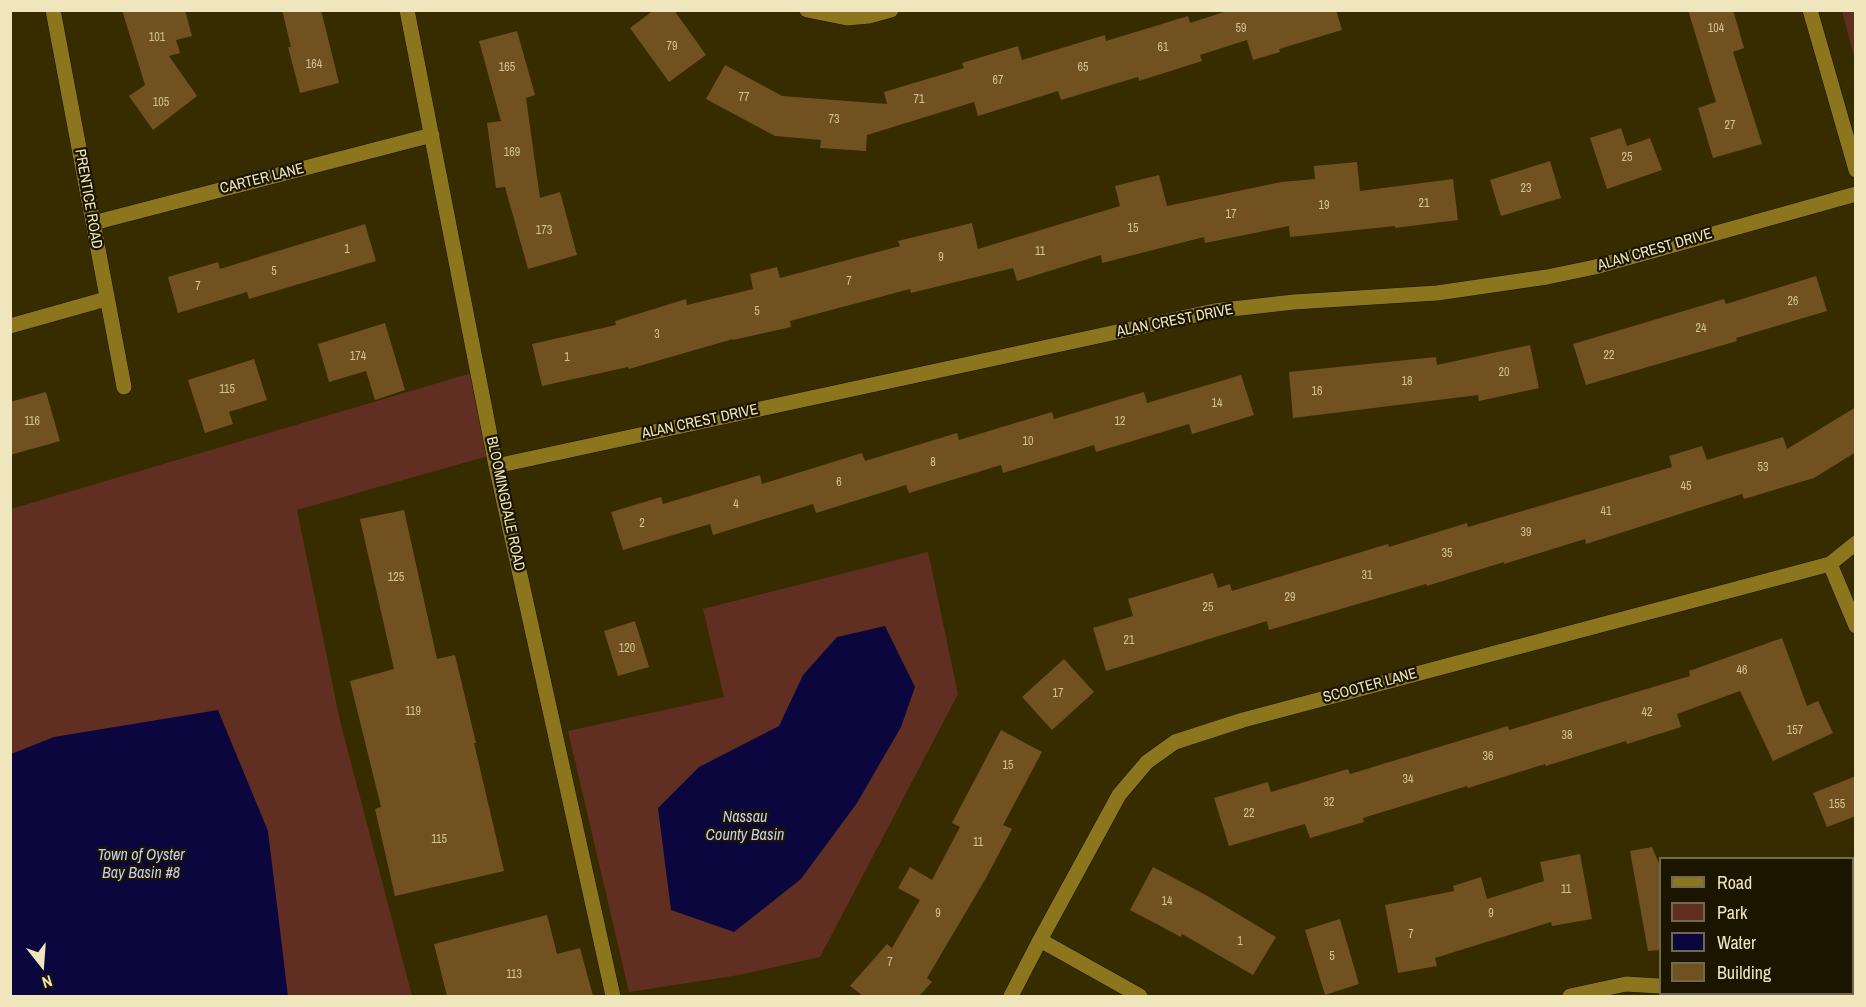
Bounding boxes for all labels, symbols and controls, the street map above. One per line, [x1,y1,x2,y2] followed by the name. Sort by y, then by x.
[1236,22,1246,36] house number: 59
[1708,22,1724,36] house number: 104
[149,31,165,45] house number: 101
[667,40,677,54] house number: 79
[1158,41,1168,55] house number: 61
[306,58,322,72] house number: 164
[499,61,515,75] house number: 165
[1078,61,1088,75] house number: 65
[993,74,1003,88] house number: 67
[739,91,749,105] house number: 77
[914,93,924,107] house number: 71
[153,96,169,110] house number: 105
[829,113,839,127] house number: 73
[1725,119,1735,133] house number: 27
[504,146,520,160] house number: 169
[70,148,106,250] street label: PRENTICE ROAD
[1622,151,1632,165] house number: 25
[218,160,306,198] street label: CARTER LANE
[1521,182,1531,196] house number: 23
[1419,197,1429,211] house number: 21
[1319,199,1329,213] house number: 19
[1226,208,1236,222] house number: 17
[1128,222,1138,236] house number: 15
[536,224,552,238] house number: 173
[1596,225,1714,275] street label: ALAN CREST DRIVE
[344,243,350,257] house number: 1
[1035,245,1045,259] house number: 11
[938,251,944,265] house number: 9
[271,265,277,279] house number: 5
[846,275,852,289] house number: 7
[195,280,201,294] house number: 7
[1788,295,1798,309] house number: 26
[1115,301,1235,341] street label: ALAN CREST DRIVE
[754,305,760,319] house number: 5
[1696,322,1706,336] house number: 24
[654,328,660,342] house number: 3
[1604,349,1614,363] house number: 22
[350,350,366,364] house number: 174
[564,351,570,365] house number: 1
[1499,366,1509,380] house number: 20
[1402,375,1412,389] house number: 18
[219,383,235,397] house number: 115
[1312,385,1322,399] house number: 16
[1212,397,1222,411] house number: 14
[640,401,760,443] street label: ALAN CREST DRIVE
[24,415,40,429] house number: 116
[1115,415,1125,429] house number: 12
[482,435,528,573] street label: BLOOMINGDALE ROAD
[1023,435,1033,449] house number: 10
[930,456,936,470] house number: 8
[1758,461,1768,475] house number: 53
[836,476,842,490] house number: 6
[1681,480,1691,494] house number: 45
[733,498,739,512] house number: 4
[1601,505,1611,519] house number: 41
[639,517,645,531] house number: 2
[1521,526,1531,540] house number: 39
[1442,547,1452,561] house number: 35
[1362,569,1372,583] house number: 31
[388,571,404,585] house number: 125
[1285,591,1295,605] house number: 29
[1203,601,1213,615] house number: 25
[1124,634,1134,648] house number: 21
[619,642,635,656] house number: 120
[1737,664,1747,678] house number: 46
[1321,665,1419,707] street label: SCOOTER LANE
[1053,687,1063,701] house number: 17
[405,705,421,719] house number: 119
[1642,706,1652,720] house number: 42
[1787,724,1803,738] house number: 157
[1562,729,1572,743] house number: 38
[1483,750,1493,764] house number: 36
[1003,759,1013,773] house number: 15
[1403,773,1413,787] house number: 34
[1324,796,1334,810] house number: 32
[1829,798,1845,812] house number: 155
[1244,807,1254,821] house number: 22
[706,808,784,846] water label: Nassau County Basin
[431,833,447,847] house number: 115
[973,836,983,850] house number: 11
[97,846,185,884] water label: Town of Oyster Bay Basin #8
[1659,857,1854,995] legend
[1717,870,1752,895] text: Road
[1561,883,1571,897] house number: 11
[1162,895,1172,909] house number: 14
[1717,900,1747,925] text: Park
[935,907,941,921] house number: 9
[1488,907,1494,921] house number: 9
[1408,928,1414,942] house number: 7
[1717,930,1756,955] text: Water
[12,935,72,995] north arrow
[1237,935,1243,949] house number: 1
[1329,950,1335,964] house number: 5
[887,956,893,970] house number: 7
[1717,960,1771,985] text: Building
[506,968,522,982] house number: 113
[40,970,55,994] text: N

